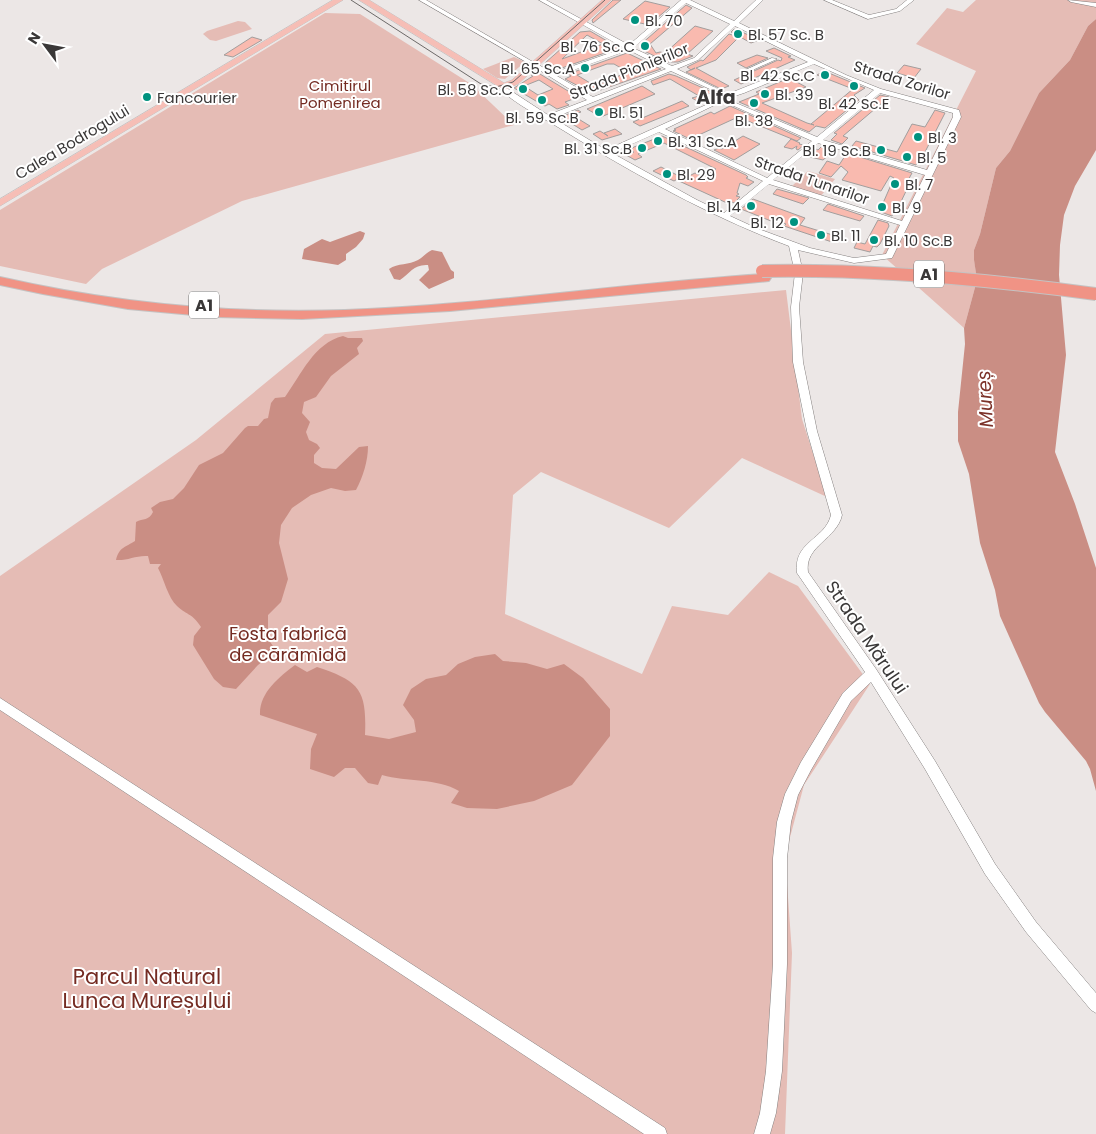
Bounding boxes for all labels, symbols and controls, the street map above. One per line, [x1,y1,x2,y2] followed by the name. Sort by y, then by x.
[645,10,683,31] place label: Bl. 70
[629,14,641,26] marker: Bl. 70
[20,20,70,70] north arrow
[748,24,824,45] place label: Bl. 57 Sc. B
[23,28,45,48] text: N
[732,28,744,40] marker: Bl. 57 Sc. B
[561,36,635,57] place label: Bl. 76 Sc.C
[566,37,692,105] street label: Strada Pionierilor
[639,40,651,52] marker: Bl. 76 Sc.C
[851,55,953,105] street label: Strada Zorilor
[501,58,575,79] place label: Bl. 65 Sc.A
[579,62,591,74] marker: Bl. 65 Sc.A
[740,65,815,86] place label: Bl. 42 Sc.C
[819,69,831,81] marker: Bl. 42 Sc.C
[299,75,381,113] park label: Cimitirul Pomenirea
[437,79,513,100] place label: Bl. 58 Sc.C
[848,80,860,92] marker: Bl. 42 Sc.E
[517,83,529,95] marker: Bl. 58 Sc.C
[696,84,736,111] district label: Alfa
[775,84,813,105] place label: Bl. 39
[157,87,237,108] place label: Fancourier
[759,88,771,100] marker: Bl. 39
[141,91,153,103] marker: Fancourier
[819,93,889,114] place label: Bl. 42 Sc.E
[536,94,548,106] marker: Bl. 59 Sc.B
[748,97,760,109] marker: Bl. 38
[11,100,133,184] street label: Calea Bodrogului
[609,102,643,123] place label: Bl. 51
[593,106,605,118] marker: Bl. 51
[505,107,579,128] place label: Bl. 59 Sc.B
[735,110,773,131] place label: Bl. 38
[928,127,957,148] place label: Bl. 3
[668,131,737,152] place label: Bl. 31 Sc.A
[912,131,924,143] marker: Bl. 3
[652,135,664,147] marker: Bl. 31 Sc.A
[564,138,632,159] place label: Bl. 31 Sc.B
[802,140,871,161] place label: Bl. 19 Sc.B
[636,142,648,154] marker: Bl. 31 Sc.B
[875,144,887,156] marker: Bl. 19 Sc.B
[917,147,946,168] place label: Bl. 5
[752,151,872,210] street label: Strada Tunarilor
[901,151,913,163] marker: Bl. 5
[677,164,715,185] place label: Bl. 29
[661,168,673,180] marker: Bl. 29
[905,174,933,195] place label: Bl. 7
[889,178,901,190] marker: Bl. 7
[707,196,741,217] place label: Bl. 14
[892,197,922,218] place label: Bl. 9
[745,200,757,212] marker: Bl. 14
[876,201,888,213] marker: Bl. 9
[751,212,784,233] place label: Bl. 12
[788,216,800,228] marker: Bl. 12
[831,225,861,246] place label: Bl. 11
[815,229,827,241] marker: Bl. 11
[884,230,953,251] place label: Bl. 10 Sc.B
[868,234,880,246] marker: Bl. 10 Sc.B
[914,260,944,288] road number: A1
[189,292,219,318] road number: A1
[970,370,1000,428] water label: Mureș
[820,576,914,698] street label: Strada Mărului
[229,621,347,667] park label: Fosta fabrică de cărămidă
[62,962,232,1015] park label: Parcul Natural Lunca Mureșului

